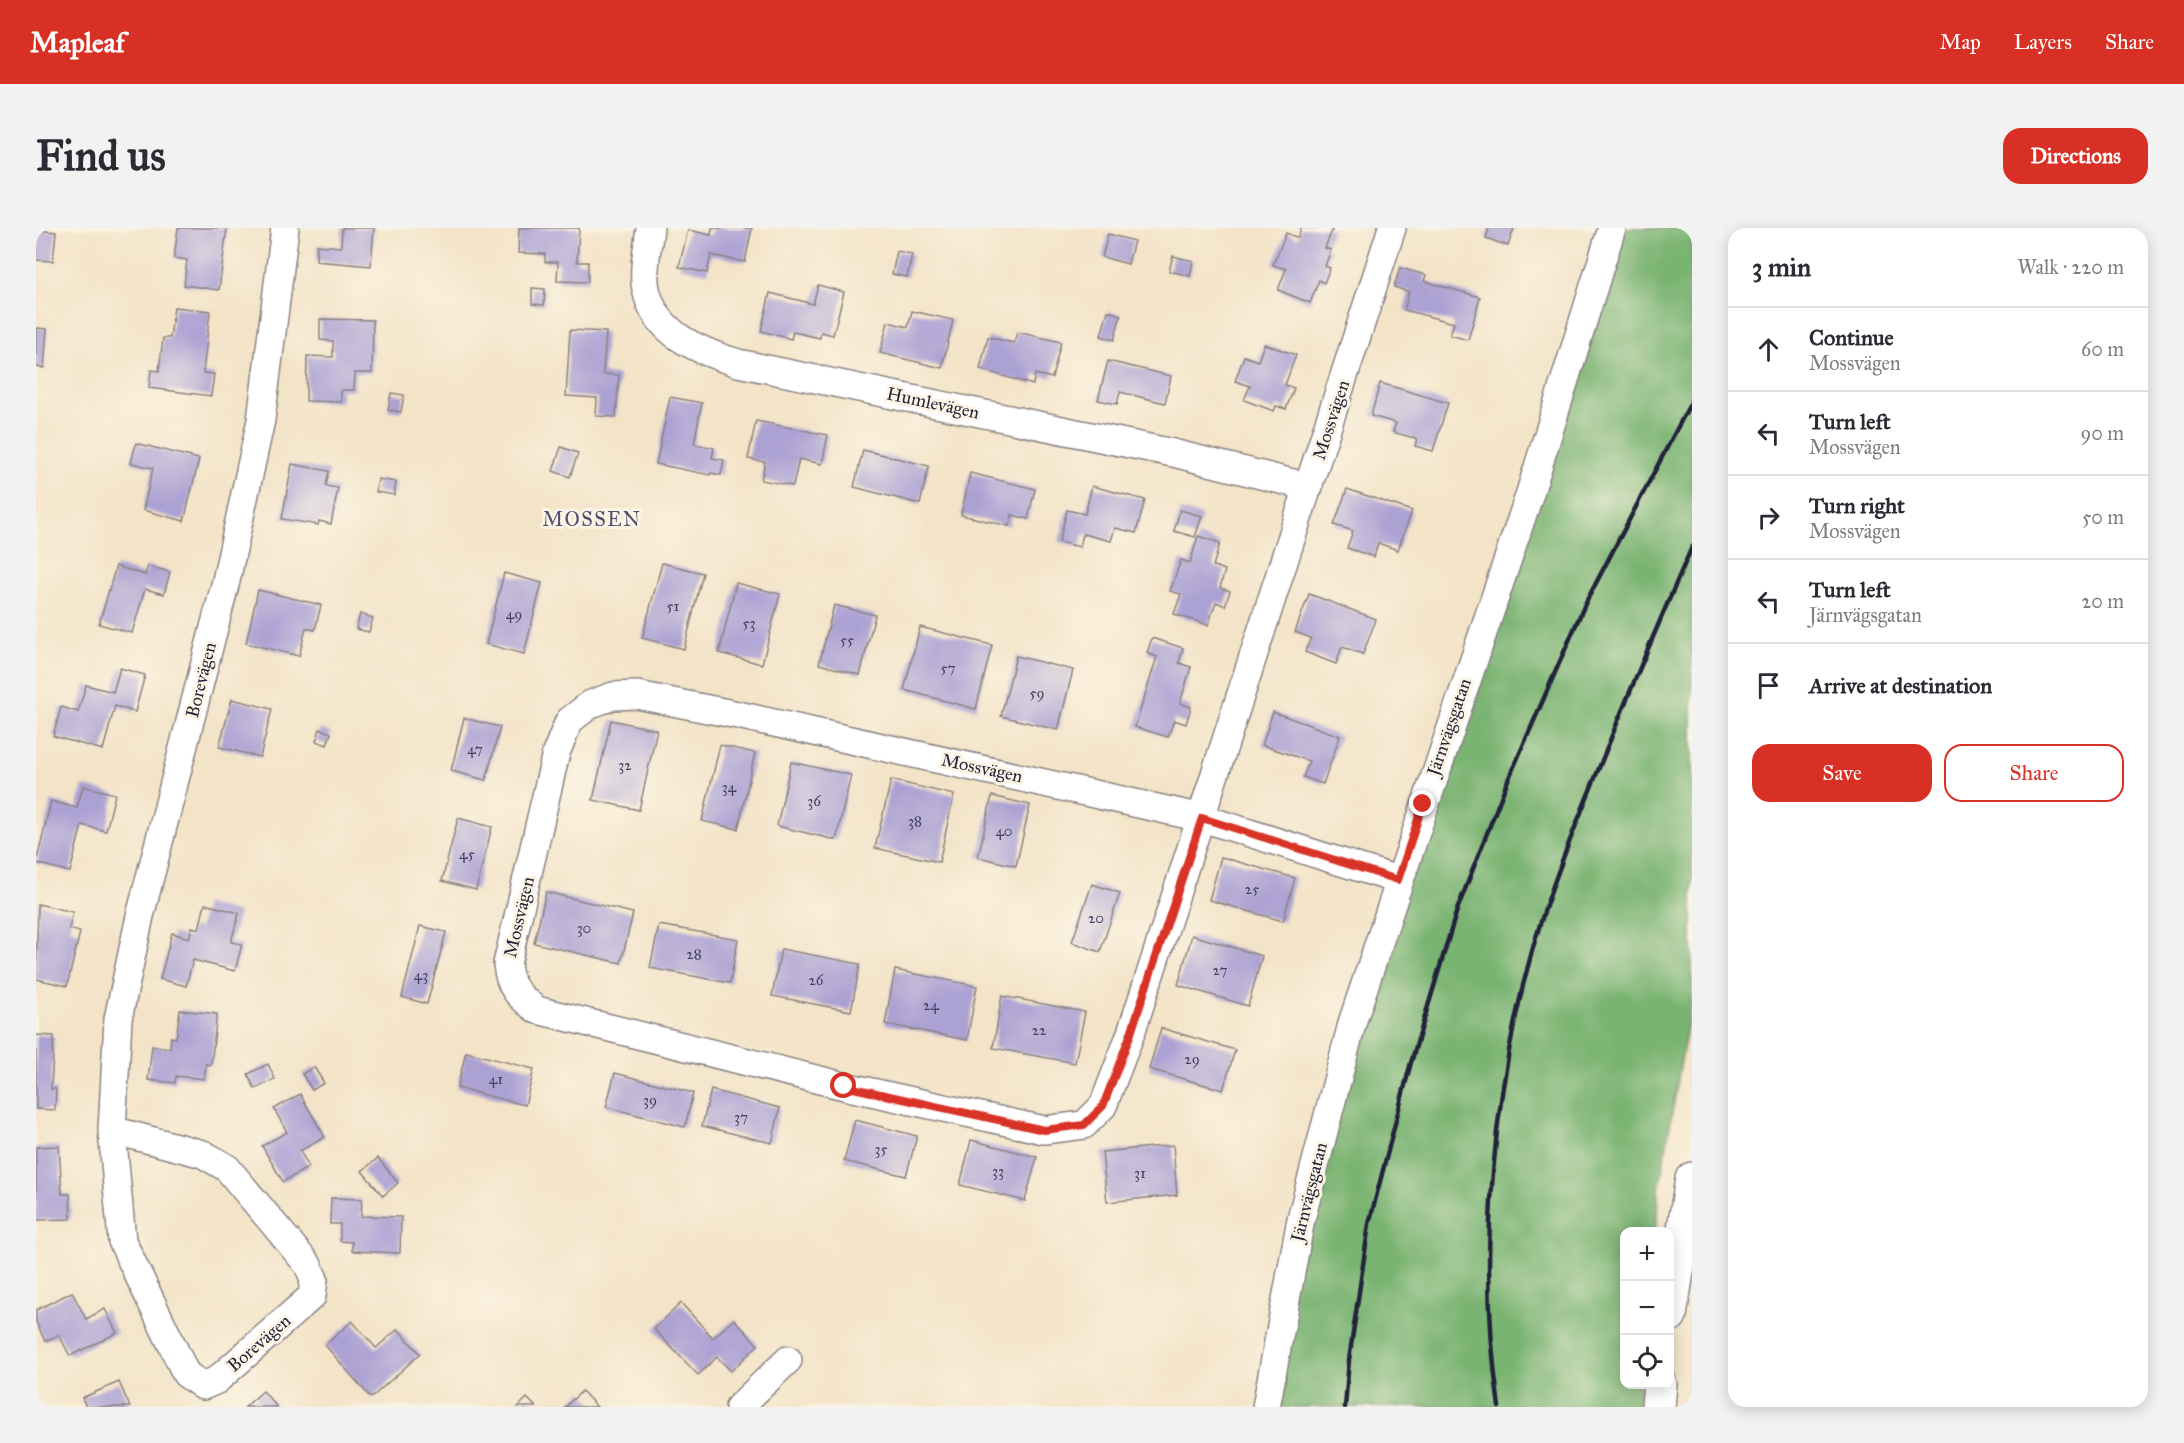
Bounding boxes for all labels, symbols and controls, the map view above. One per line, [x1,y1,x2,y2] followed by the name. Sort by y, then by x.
[30,25,125,60] text: Mapleaf
[1940,29,1981,55] text: Map
[2014,29,2072,55] text: Layers
[2105,29,2154,55] text: Share
[2003,128,2148,184] button: Directions
[36,130,166,182] text: Find us
[1752,251,1811,283] text: 3 min
[2017,255,2124,279] text: Walk · 220 m
[1809,324,1894,351] text: Continue
[1752,333,1785,366] icon: ahead
[2081,337,2124,361] text: 60 m
[1809,351,1901,375] text: Mossvägen
[1308,377,1355,463] street label: Mossvägen
[884,382,982,425] street label: Humlevägen
[1809,408,1891,435] text: Turn left
[1752,417,1785,450] icon: left
[2081,421,2124,445] text: 90 m
[1809,435,1901,459] text: Mossvägen
[1809,492,1905,519] text: Turn right
[1752,501,1785,534] icon: right
[2082,505,2124,529] text: 50 m
[543,507,641,531] district label: MOSSEN
[1809,519,1901,543] text: Mossvägen
[1809,576,1891,603] text: Turn left
[1752,585,1785,618] icon: left
[2081,589,2124,613] text: 20 m
[667,597,680,615] house number: 51
[1809,603,1922,627] text: Järnvägsgatan
[506,605,522,623] house number: 49
[743,614,755,632] house number: 53
[840,631,854,649] house number: 55
[181,640,222,720] street label: Borevägen
[941,659,955,677] house number: 57
[1752,669,1785,702] icon: arrive
[1809,672,1992,699] text: Arrive at destination
[1421,675,1477,781] street label: Järnvägsgatan
[1029,684,1045,702] house number: 59
[467,740,483,758] house number: 47
[1752,744,1932,802] button: Save
[1944,744,2124,802] button: Share
[939,749,1025,788] street label: Mossvägen
[618,756,632,774] house number: 32
[722,778,737,796] house number: 34
[1409,790,1435,816] route end
[807,792,822,810] house number: 36
[908,812,922,830] house number: 38
[995,822,1013,840] house number: 40
[459,845,475,863] house number: 45
[499,874,540,960] street label: Mossvägen
[1245,880,1259,898] house number: 25
[1088,909,1104,927] house number: 20
[577,919,591,937] house number: 30
[686,945,702,963] house number: 28
[1213,961,1228,979] house number: 27
[414,966,428,984] house number: 43
[808,971,825,989] house number: 26
[923,996,940,1014] house number: 24
[1032,1021,1047,1039] house number: 22
[1184,1050,1200,1068] house number: 29
[489,1070,503,1088] house number: 41
[830,1072,856,1098] route start
[643,1091,657,1109] house number: 39
[734,1108,748,1126] house number: 37
[875,1140,888,1158] house number: 35
[1286,1140,1333,1246] street label: Järnvägsgatan
[992,1162,1004,1180] house number: 33
[1134,1164,1146,1182] house number: 31
[1620,1227,1674,1389] map controls
[1620,1227,1674,1281] button: +
[1620,1281,1674,1335] button: −
[223,1309,296,1377] street label: Borevägen
[1620,1335,1674,1389] button: locate

